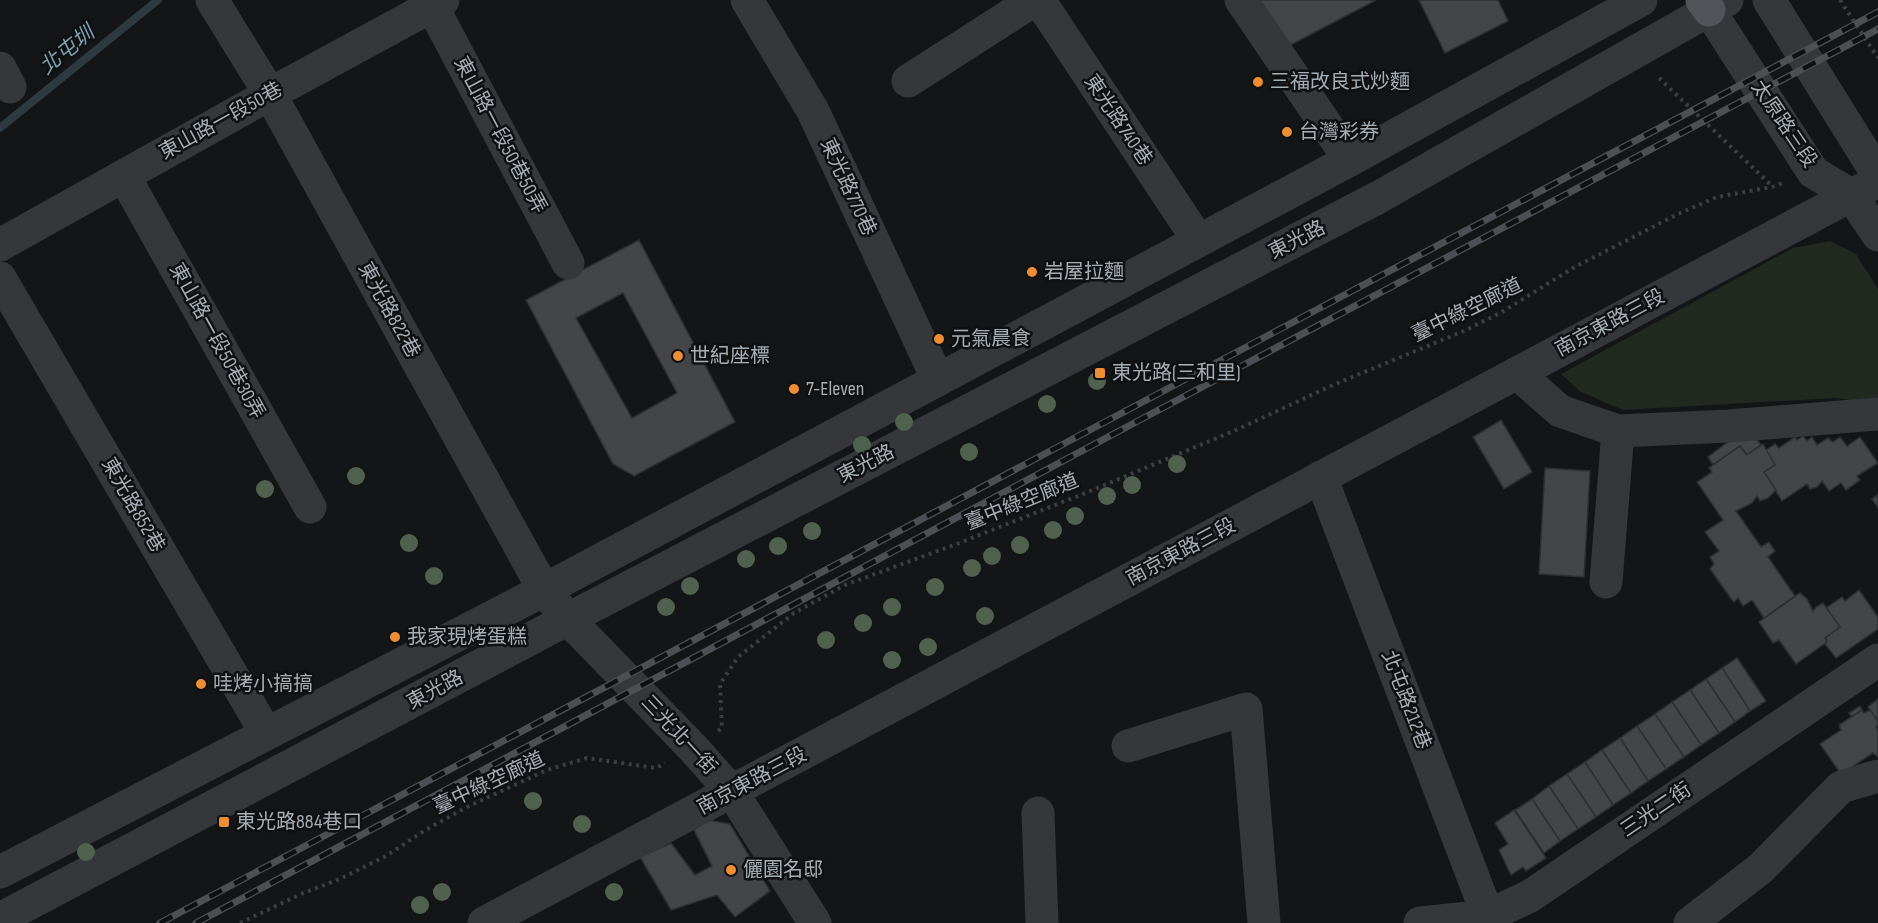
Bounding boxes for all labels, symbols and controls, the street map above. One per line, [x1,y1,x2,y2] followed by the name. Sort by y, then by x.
[35,19,102,80] water label: 北屯圳
[449,53,551,217] street label: 東山路一段50巷50弄
[1079,70,1157,170] street label: 東光路740巷
[1270,70,1410,94] place label: 三福改良式炒麵
[1251,75,1265,89] marker: 三福改良式炒麵
[1746,76,1822,172] street label: 太原路三段
[155,77,287,165] street label: 東山路一段50巷
[1299,120,1379,144] place label: 台灣彩券
[1280,125,1294,139] marker: 台灣彩券
[815,134,881,240] street label: 東光路770巷
[1265,216,1329,264] street label: 東光路
[353,258,425,362] street label: 東光路822巷
[164,259,270,423] street label: 東山路一段50巷30弄
[1044,260,1124,284] place label: 岩屋拉麵
[1025,265,1039,279] marker: 岩屋拉麵
[1408,273,1526,347] street label: 臺中綠空廊道
[1551,284,1669,362] street label: 南京東路三段
[951,327,1031,351] place label: 元氣晨食
[932,332,946,346] marker: 元氣晨食
[690,344,770,368] place label: 世紀座標
[671,349,685,363] marker: 世紀座標
[1112,361,1241,385] place label: 東光路(三和里)
[1093,366,1107,380] marker: 東光路(三和里)
[806,377,864,401] place label: 7-Eleven
[787,382,801,396] marker: 7-Eleven
[834,440,898,488] street label: 東光路
[96,454,170,556] street label: 東光路852巷
[962,468,1082,536] street label: 臺中綠空廊道
[1122,513,1240,591] street label: 南京東路三段
[407,625,527,649] place label: 我家現烤蛋糕
[388,630,402,644] marker: 我家現烤蛋糕
[1376,647,1436,753] street label: 北屯路212巷
[403,665,467,715] street label: 東光路
[213,672,313,696] place label: 哇烤小搞搞
[194,677,208,691] marker: 哇烤小搞搞
[636,690,722,780] street label: 三光北一街
[693,742,811,820] street label: 南京東路三段
[430,747,548,819] street label: 臺中綠空廊道
[1616,778,1696,842] street label: 三光二街
[236,810,362,834] place label: 東光路884巷口
[217,815,231,829] marker: 東光路884巷口
[743,858,823,882] place label: 儷園名邸
[724,863,738,877] marker: 儷園名邸

